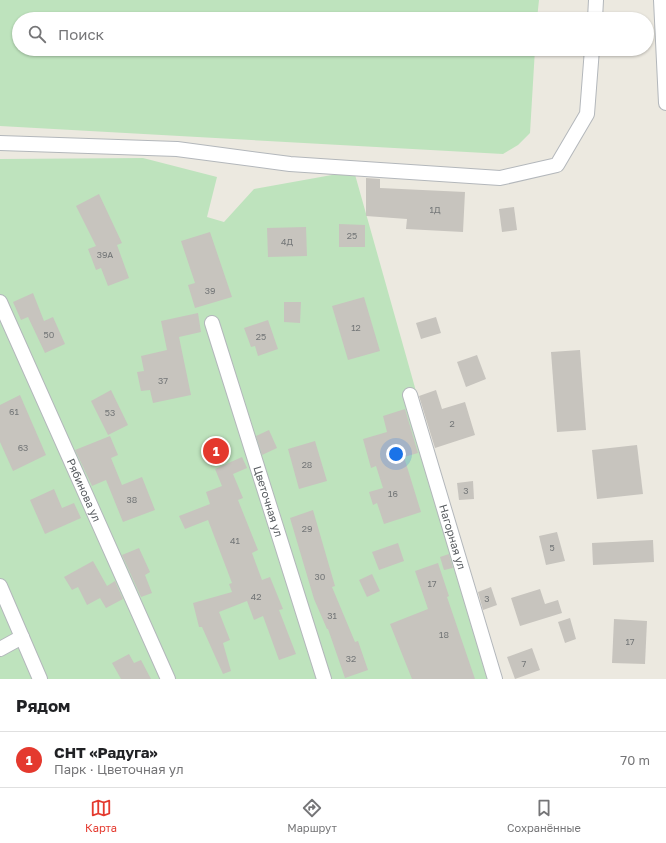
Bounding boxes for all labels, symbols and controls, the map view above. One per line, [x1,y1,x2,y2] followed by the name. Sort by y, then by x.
[12,12,654,56] search box
[26,23,48,45] icon: search
[58,25,104,43] text: Поиск
[430,204,441,215] house number: 1Д
[347,230,357,241] house number: 25
[281,236,293,247] house number: 4Д
[97,249,113,260] house number: 39А
[205,285,215,296] house number: 39
[351,322,361,333] house number: 12
[44,329,55,340] house number: 50
[256,331,266,342] house number: 25
[158,375,168,386] house number: 37
[9,406,20,417] house number: 61
[105,407,115,418] house number: 53
[449,418,455,429] house number: 2
[203,436,229,466] pin: 1
[18,442,28,453] house number: 63
[386,444,406,464] your location
[65,456,104,524] street label: Рябинова ул
[302,459,312,470] house number: 28
[251,464,286,538] street label: Цветочная ул
[463,485,469,496] house number: 3
[388,488,398,499] house number: 16
[127,494,137,505] house number: 38
[437,503,469,571] street label: Нагорная ул
[302,523,312,534] house number: 29
[230,535,241,546] house number: 41
[549,542,555,553] house number: 5
[315,571,326,582] house number: 30
[427,578,437,589] house number: 17
[251,591,261,602] house number: 42
[484,593,490,604] house number: 3
[327,610,337,621] house number: 31
[439,629,449,640] house number: 18
[625,636,635,647] house number: 17
[346,653,356,664] house number: 32
[522,658,527,669] house number: 7
[16,695,70,716] text: Рядом
[54,743,158,761] text: СНТ «Радуга»
[26,752,32,768] text: 1
[620,752,650,768] text: 70 m
[54,761,183,777] text: Парк · Цветочная ул
[85,797,117,834] tab: Карта
[287,797,337,834] tab: Маршрут
[507,797,581,834] tab: Сохранённые

